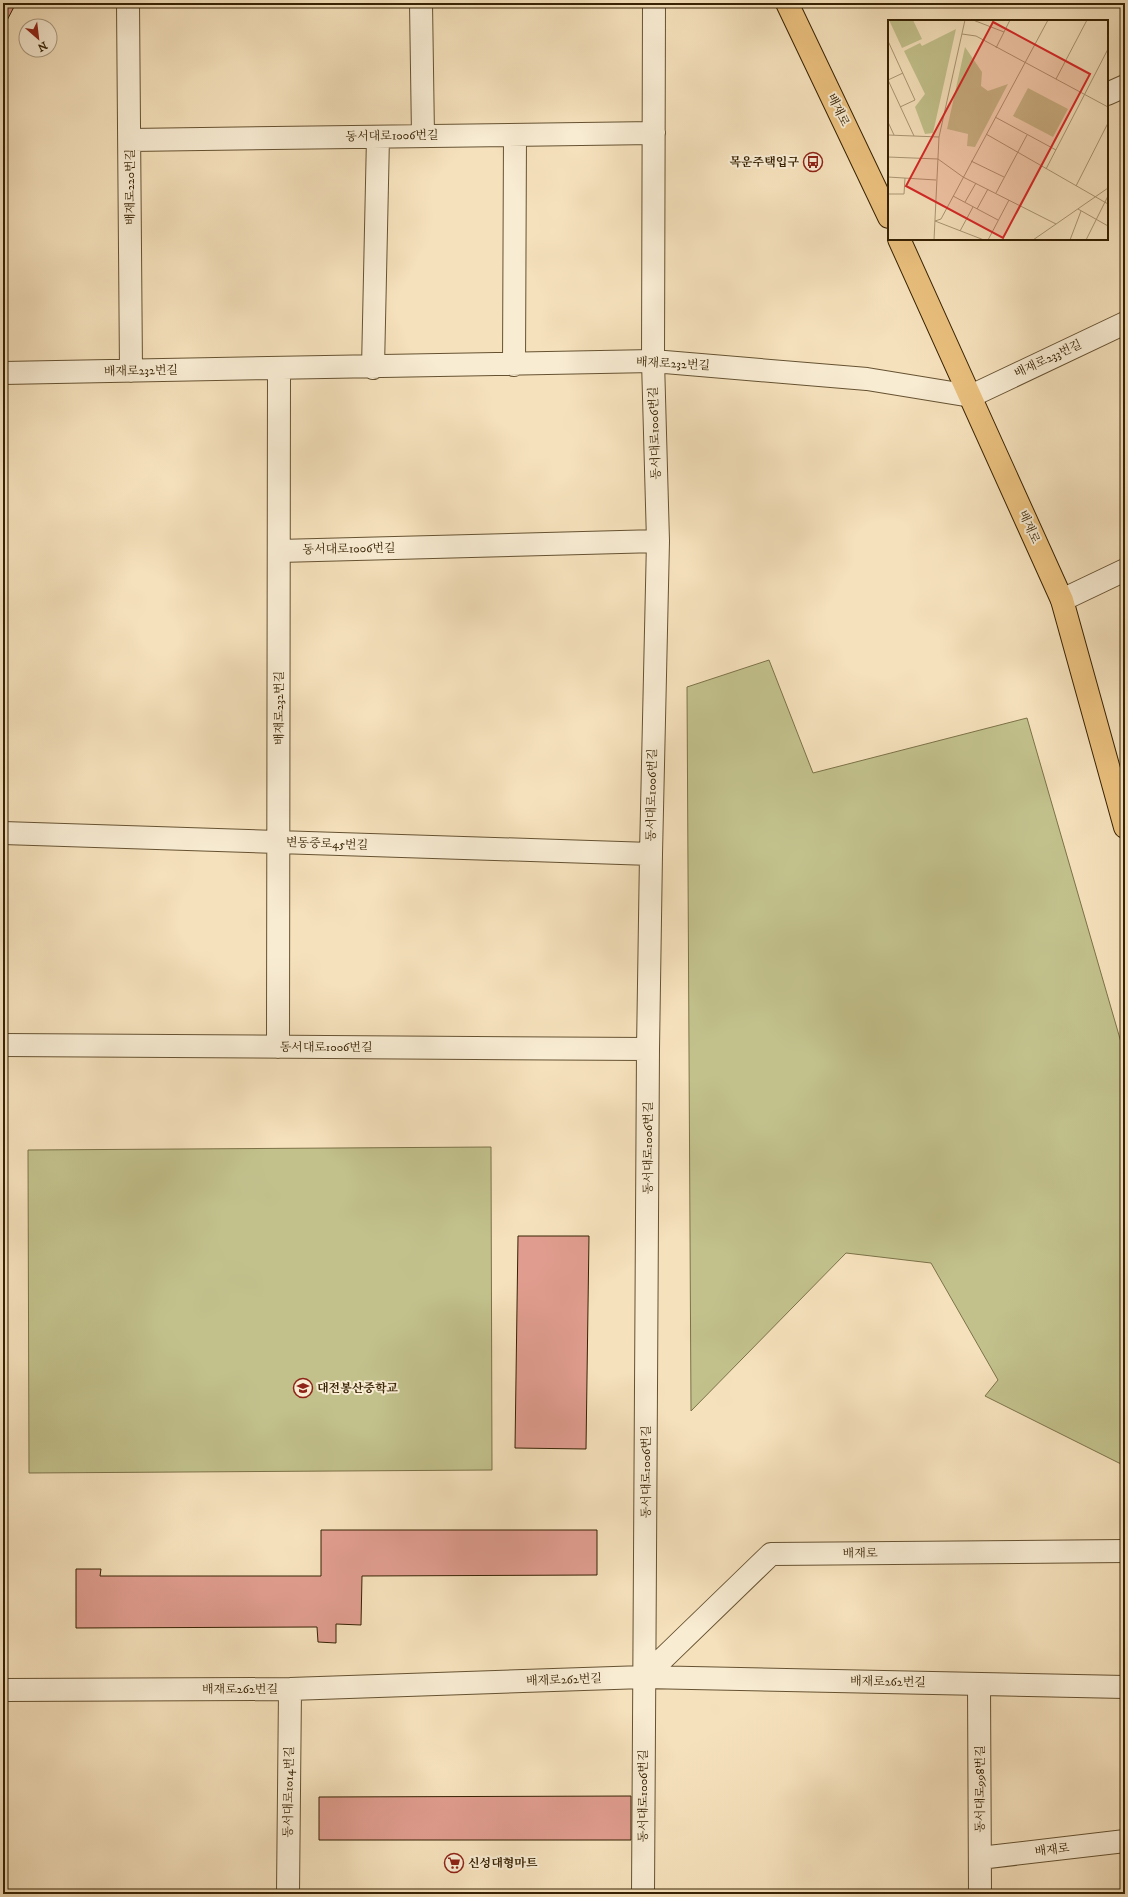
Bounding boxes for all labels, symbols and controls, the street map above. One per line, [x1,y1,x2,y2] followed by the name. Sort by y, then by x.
[18,18,58,58] north arrow
[888,20,1108,240] inset map
[35,38,49,54] text: N
[824,91,853,129] street label: 배재로
[345,128,439,144] street label: 동서대로1006번길
[123,149,138,225] street label: 배재로220번길
[802,151,824,173] bus stop icon: 목운주택입구
[729,155,799,170] place label: 목운주택입구
[1012,337,1084,381] street label: 배재로233번길
[636,355,710,373] street label: 배재로232번길
[104,363,178,379] street label: 배재로232번길
[646,386,664,480] street label: 동서대로1006번길
[1015,508,1043,546] street label: 배재로
[302,541,396,557] street label: 동서대로1006번길
[272,671,287,745] street label: 배재로232번길
[644,748,660,842] street label: 동서대로1006번길
[286,835,368,853] street label: 변동중로45번길
[279,1040,373,1055] street label: 동서대로1006번길
[641,1101,656,1195] street label: 동서대로1006번길
[292,1377,314,1399] school or university icon: 대전봉산중학교
[317,1381,399,1396] place label: 대전봉산중학교
[639,1425,654,1519] street label: 동서대로1006번길
[843,1546,878,1561] street label: 배재로
[526,1671,602,1689] street label: 배재로262번길
[850,1674,926,1690] street label: 배재로262번길
[202,1682,278,1697] street label: 배재로262번길
[973,1745,988,1833] street label: 동서대로998번길
[281,1746,297,1838] street label: 동서대로1014번길
[636,1749,651,1843] street label: 동서대로1006번길
[1034,1840,1071,1860] street label: 배재로
[443,1852,465,1874] supermarket icon: 신성대형마트
[468,1856,538,1871] place label: 신성대형마트

